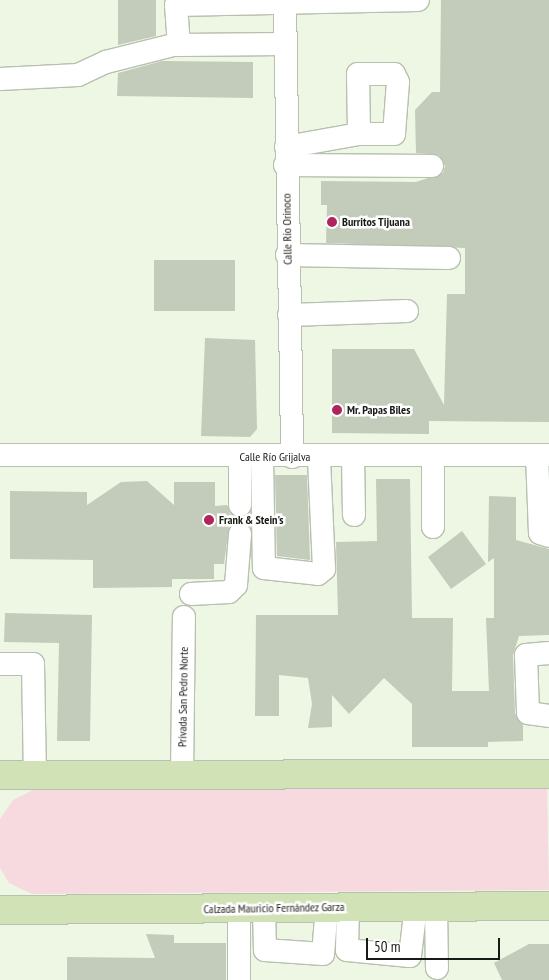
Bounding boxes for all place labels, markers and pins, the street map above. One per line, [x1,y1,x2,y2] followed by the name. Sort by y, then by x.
[342,215,410,229] place label: Burritos Tijuana
[326,216,338,228] marker: Burritos Tijuana
[347,403,411,417] place label: Mr. Papas Biles
[331,404,343,416] marker: Mr. Papas Biles
[219,513,284,527] place label: Frank & Stein's
[203,514,215,526] marker: Frank & Stein's

